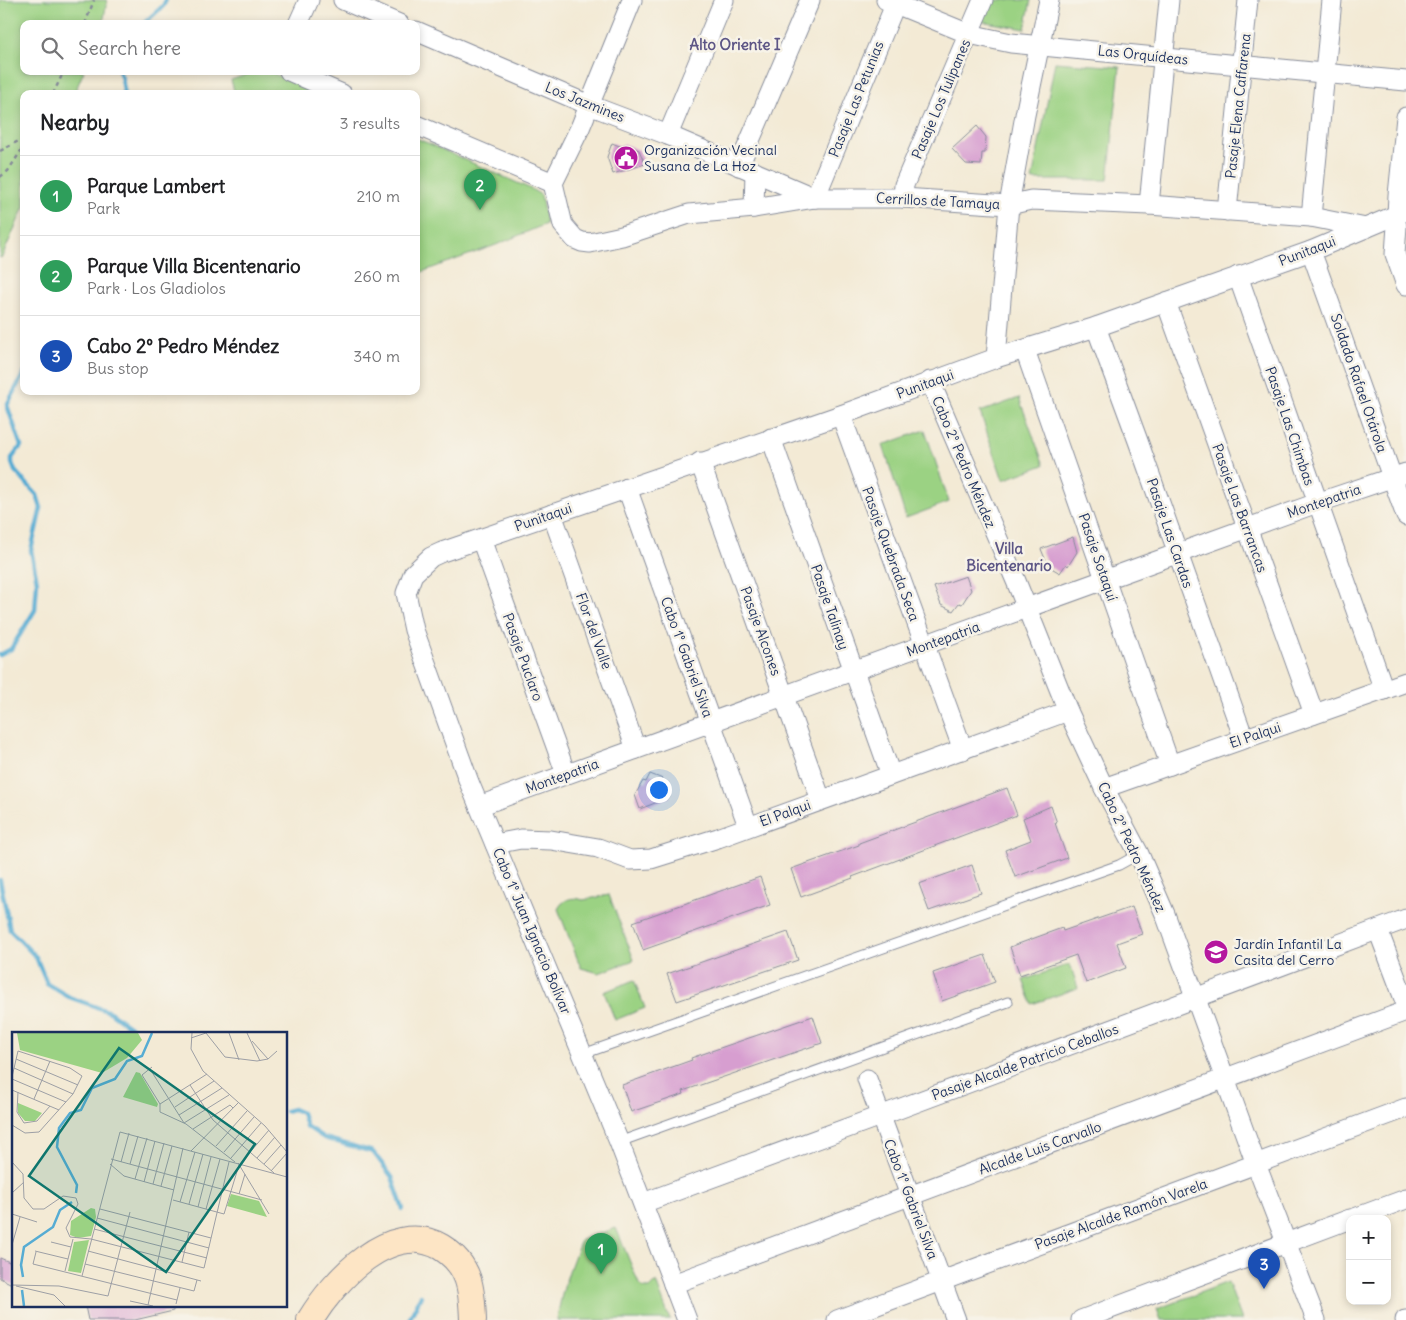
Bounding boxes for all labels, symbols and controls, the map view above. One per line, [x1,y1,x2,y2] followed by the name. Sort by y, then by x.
[20,20,420,75] search box
[1221,33,1255,179] street label: Pasaje Elena Caffarena
[38,34,66,62] icon: search
[690,35,781,54] district label: Alto Oriente I
[78,36,181,60] text: Search here
[908,36,974,162] street label: Pasaje Los Tulipanes
[825,38,887,160] street label: Pasaje Las Petunias
[1097,41,1189,69] street label: Las Orquídeas
[543,78,627,126] street label: Los Jazmines
[40,109,110,136] text: Nearby
[340,113,400,133] text: 3 results
[644,141,777,175] place label: Organización Vecinal Susana de La Hoz
[613,145,639,171] public building icon: Organización Vecinal Susana de La Hoz
[464,169,496,210] pin: 2
[87,174,225,198] text: Parque Lambert
[53,186,59,206] text: 1
[357,186,400,206] text: 210 m
[875,189,1001,213] street label: Cerrillos de Tamaya
[87,198,120,218] text: Park
[1276,232,1338,270] street label: Punitaqui
[87,254,301,278] text: Parque Villa Bicentenario
[52,266,60,286] text: 2
[354,266,400,286] text: 260 m
[87,278,226,298] text: Park · Los Gladiolos
[1327,311,1391,455] street label: Soldado Rafael Otárola
[87,334,279,358] text: Cabo 2º Pedro Méndez
[51,346,61,366] text: 3
[353,346,400,366] text: 340 m
[87,358,149,378] text: Bus stop
[1261,364,1319,488] street label: Pasaje Las Chimbas
[894,365,956,403] street label: Punitaqui
[928,393,1000,531] street label: Cabo 2° Pedro Méndez
[1208,441,1272,575] street label: Pasaje Las Barrancas
[1143,476,1197,590] street label: Pasaje Las Cardas
[1285,480,1363,522] street label: Montepatria
[858,484,924,624] street label: Pasaje Quebrada Seca
[512,499,574,535] street label: Punitaqui
[1075,511,1121,603] street label: Pasaje Sotaquí
[966,539,1052,575] district label: Villa Bicentenario
[807,562,853,652] street label: Pasaje Talinay
[737,584,785,678] street label: Pasaje Alcones
[572,590,616,672] street label: Flor del Valle
[657,594,717,720] street label: Cabo 1° Gabriel Silva
[499,610,547,704] street label: Pasaje Puclaro
[904,617,982,661] street label: Montepatria
[1227,718,1283,752] street label: El Palqui
[523,754,601,798] street label: Montepatria
[646,777,672,803] your location
[1094,779,1170,915] street label: Cabo 2° Pedro Méndez
[757,795,813,831] street label: El Palqui
[489,845,575,1017] street label: Cabo 1° Juan Ignacio Bolívar
[1234,935,1342,969] place label: Jardín Infantil La Casita del Cerro
[1203,939,1229,965] school or university icon: Jardín Infantil La Casita del Cerro
[929,1020,1121,1104] street label: Pasaje Alcalde Patricio Ceballos
[12,1032,288,1308] inset map
[976,1117,1104,1179] street label: Alcalde Luis Carvallo
[880,1136,942,1262] street label: Cabo 1° Gabriel Silva
[1032,1174,1210,1254] street label: Pasaje Alcalde Ramón Varela
[1346,1215,1391,1305] map controls
[1346,1215,1391,1260] button: +
[585,1233,617,1274] pin: 1
[1248,1248,1280,1289] pin: 3
[1346,1260,1391,1305] button: −

